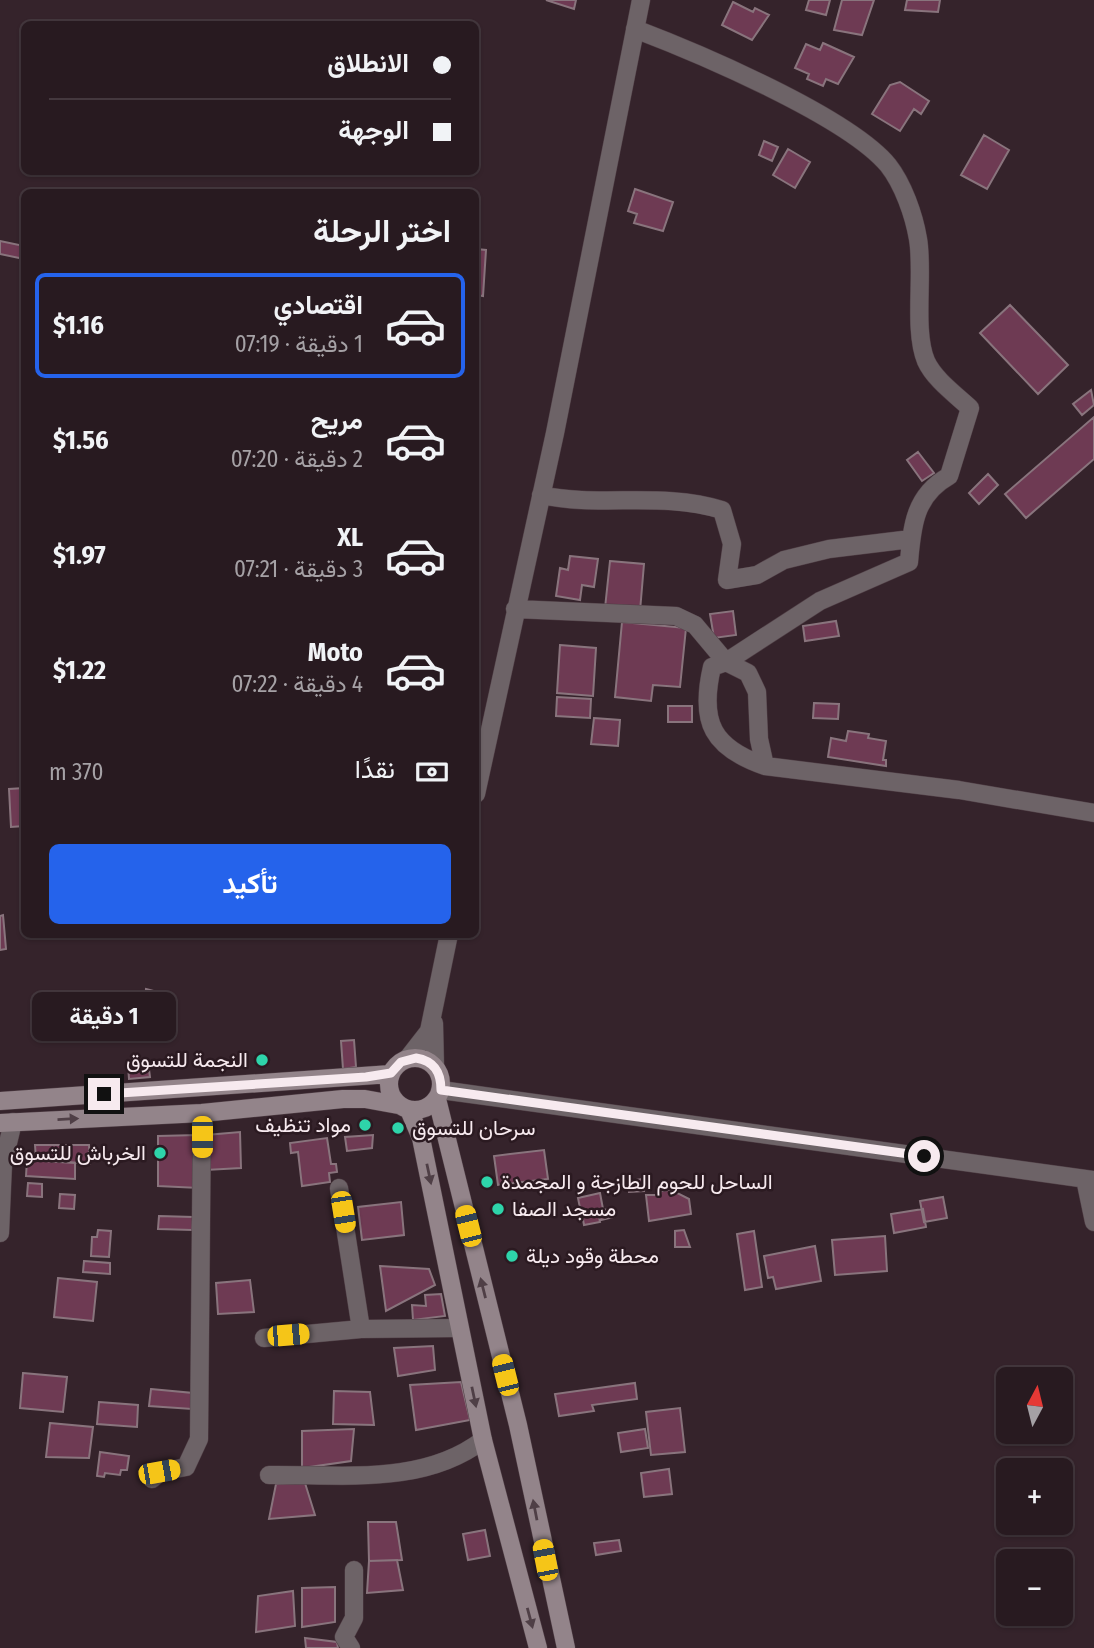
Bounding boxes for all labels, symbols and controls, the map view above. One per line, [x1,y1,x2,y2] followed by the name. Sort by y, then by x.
[327,48,409,79] text: الانطلاق
[338,115,409,146] text: الوجهة
[313,212,451,250] text: اختر الرحلة
[274,290,363,321] text: اقتصادي
[384,294,447,357] icon: car
[53,310,104,341] text: $1.16
[235,330,363,358] text: 1 دقيقة · 07:19
[311,405,363,436] text: مريح
[384,409,447,472] icon: car
[53,425,109,456] text: $1.56
[231,445,363,473] text: 2 دقيقة · 07:20
[337,522,363,553] text: XL
[384,524,447,587] icon: car
[53,540,106,571] text: $1.97
[234,555,363,583] text: 3 دقيقة · 07:21
[308,637,363,668] text: Moto
[384,639,447,702] icon: car
[53,655,106,686] text: $1.22
[231,670,363,698] text: 4 دقيقة · 07:22
[413,753,451,791] icon: cash
[355,754,395,785] text: نقدًا
[49,758,103,786] text: 370 m
[49,844,451,924] button: تأكيد
[32,992,176,1042] callout: 1 دقيقة
[70,1002,138,1030] text: 1 دقيقة
[126,1047,248,1073] place label: النجمة للتسوق
[254,1052,270,1068] marker: النجمة للتسوق
[88,1078,120,1110] route end
[255,1112,351,1138] place label: مواد تنظيف
[57,1114,79,1125] one-way arrow
[412,1115,536,1141] place label: سرحان للتسوق
[192,1116,213,1158] car
[357,1117,373,1133] marker: مواد تنظيف
[390,1120,406,1136] marker: سرحان للتسوق
[10,1140,146,1166] place label: الخرباش للتسوق
[908,1140,940,1172] route start
[152,1145,168,1161] marker: الخرباش للتسوق
[424,1163,435,1185] one-way arrow
[501,1169,773,1196] place label: الساحل للحوم الطازجة و المجمدة
[479,1174,495,1190] marker: الساحل للحوم الطازجة و المجمدة
[330,1190,357,1234] car
[512,1196,616,1222] place label: مسجد الصفا
[490,1201,506,1217] marker: مسجد الصفا
[453,1203,484,1249] car
[526,1243,659,1269] place label: محطة وقود ديلة
[504,1248,520,1264] marker: محطة وقود ديلة
[477,1277,488,1299] one-way arrow
[267,1323,310,1347] car
[490,1352,521,1398] car
[996,1367,1073,1444] north arrow
[996,1367,1073,1626] map controls
[468,1386,479,1408] one-way arrow
[137,1458,182,1486] car
[996,1458,1073,1535] button: +
[530,1499,541,1521] one-way arrow
[531,1537,560,1583] car
[996,1549,1073,1626] button: −
[525,1607,536,1629] one-way arrow

